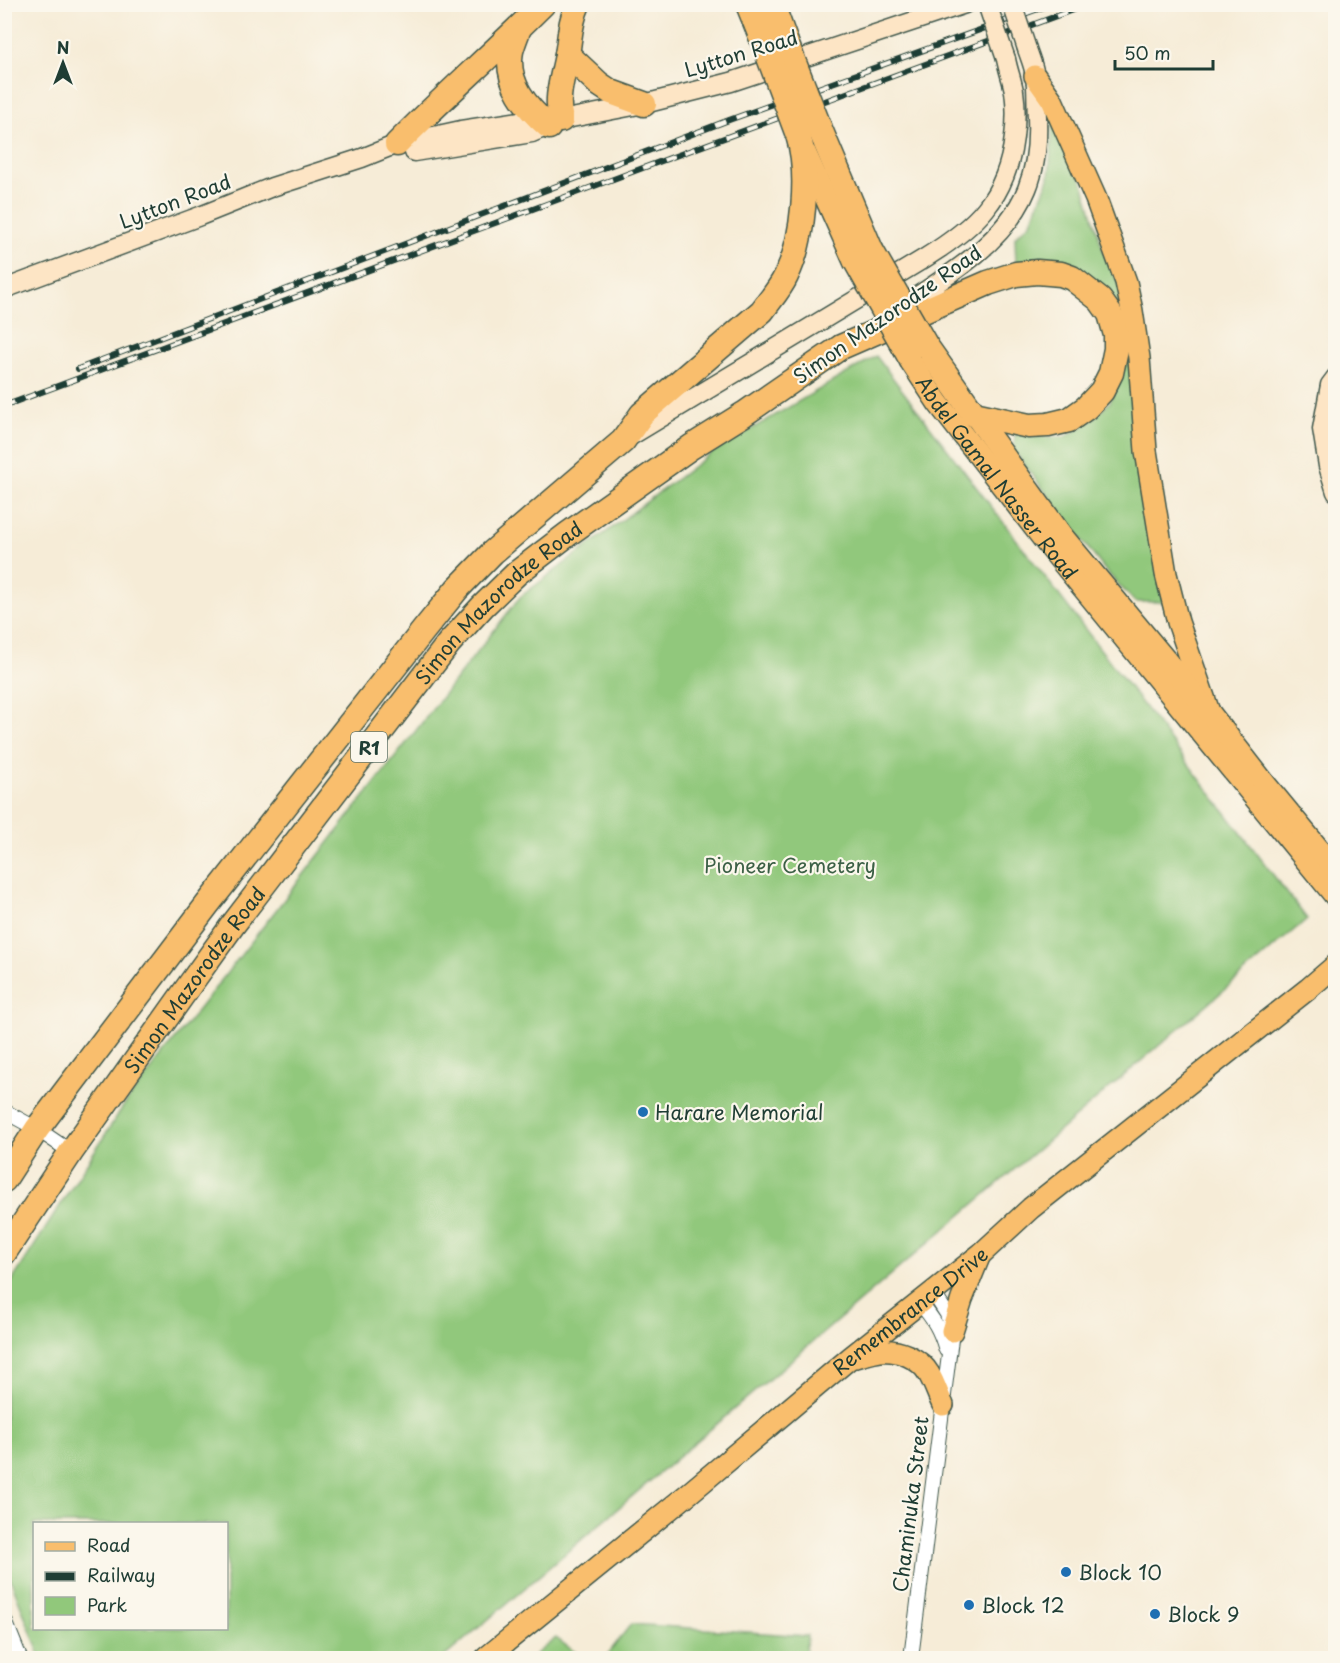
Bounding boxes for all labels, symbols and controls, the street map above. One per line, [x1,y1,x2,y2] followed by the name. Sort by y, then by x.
[680,21,802,85] street label: Lytton Road
[33,33,93,93] north arrow
[1115,33,1212,71] scale bar
[57,35,69,59] text: N
[1124,39,1171,66] text: 50 m
[115,166,235,236] street label: Lytton Road
[786,237,988,391] street label: Simon Mazorodze Road
[909,369,1085,586] street label: Abdel Gamal Nasser Road
[408,514,588,691] street label: Simon Mazorodze Road
[351,732,387,762] road number: R1
[704,850,876,880] park label: Pioneer Cemetery
[116,880,272,1080] street label: Simon Mazorodze Road
[655,1097,824,1127] place label: Harare Memorial
[636,1105,650,1119] marker: Harare Memorial
[825,1239,994,1382] street label: Remembrance Drive
[884,1414,936,1594] street label: Chaminuka Street
[33,1522,228,1630] legend
[87,1531,131,1558] text: Road
[1078,1557,1162,1587] place label: Block 10
[87,1561,155,1588] text: Railway
[1059,1565,1073,1579] marker: Block 10
[981,1590,1065,1620] place label: Block 12
[87,1591,127,1618] text: Park
[962,1598,976,1612] marker: Block 12
[1167,1599,1240,1629] place label: Block 9
[1148,1607,1162,1621] marker: Block 9

